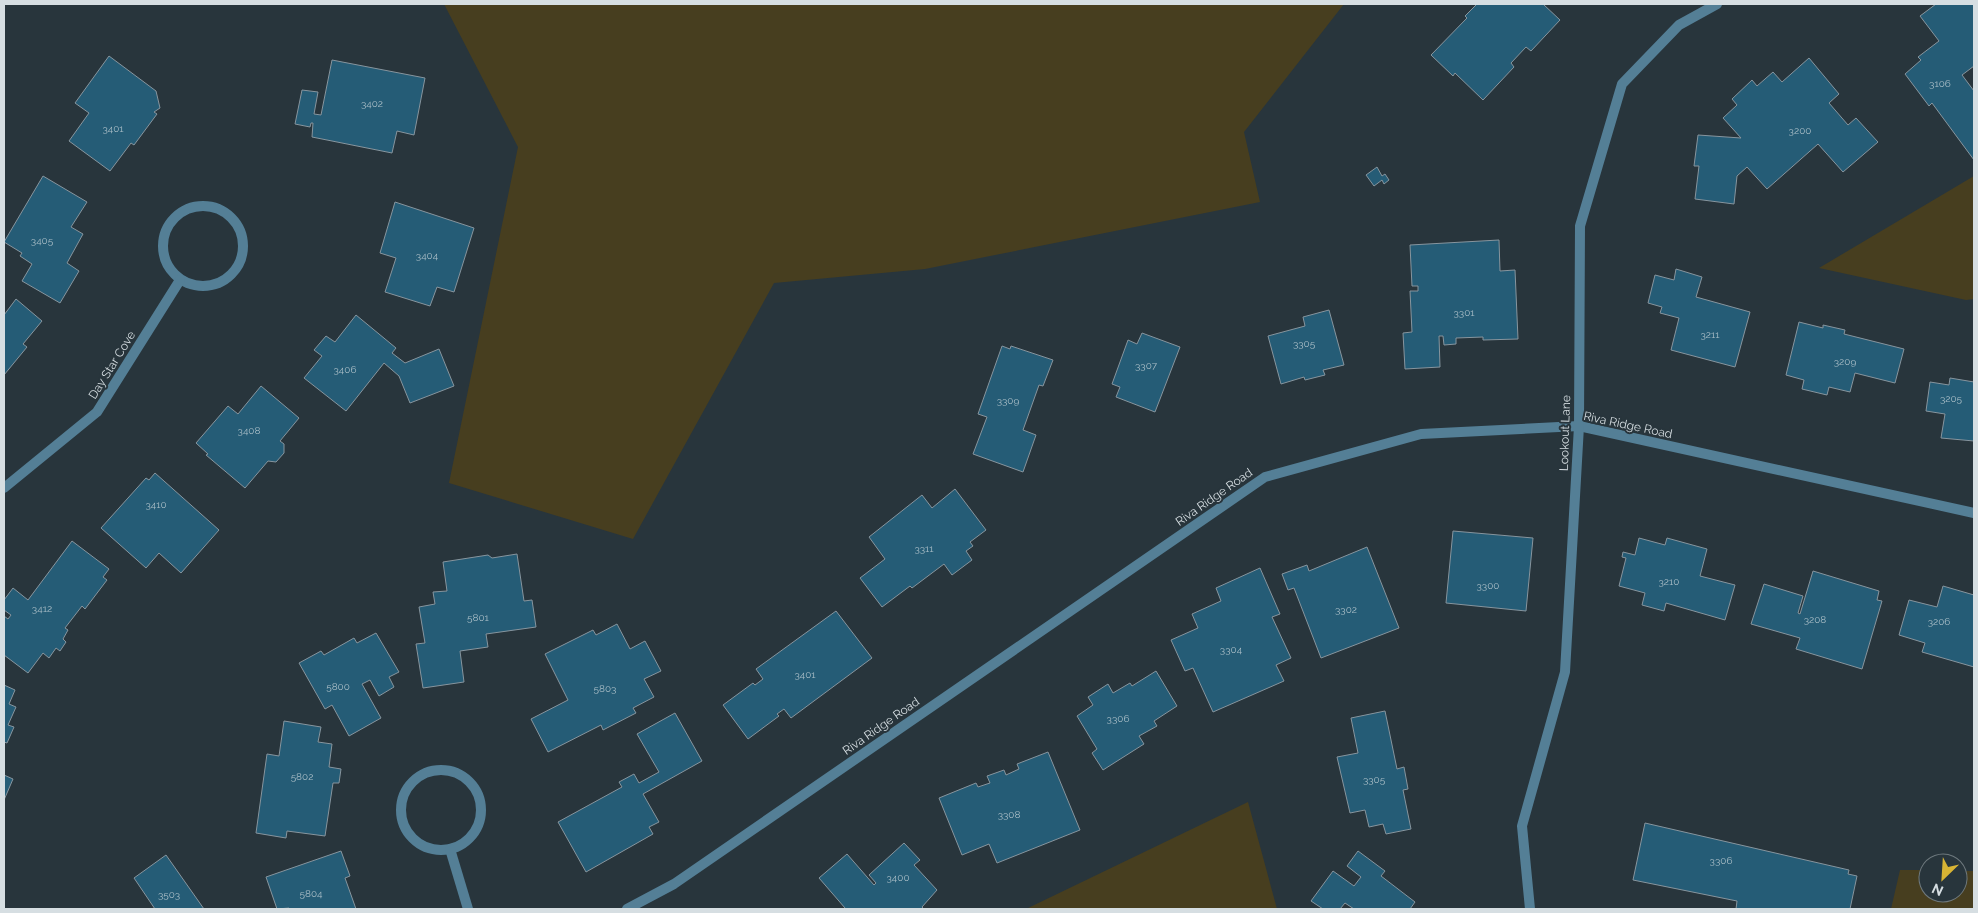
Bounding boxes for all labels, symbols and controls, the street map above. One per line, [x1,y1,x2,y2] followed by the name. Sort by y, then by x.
[1929,78,1951,89] house number: 3106
[361,98,383,109] house number: 3402
[102,123,124,134] house number: 3401
[1789,125,1811,136] house number: 3200
[31,235,54,246] house number: 3405
[416,250,439,261] house number: 3404
[1453,307,1475,318] house number: 3301
[86,329,138,401] street label: Day Star Cove
[1700,329,1720,340] house number: 3211
[1293,338,1316,349] house number: 3305
[1834,356,1856,367] house number: 3209
[1135,360,1158,371] house number: 3307
[334,364,356,375] house number: 3406
[1940,393,1963,404] house number: 3205
[997,395,1019,406] house number: 3309
[1557,395,1573,471] street label: Lookout Lane
[1582,409,1674,441] street label: Riva Ridge Road
[238,425,260,436] house number: 3408
[1173,465,1255,529] street label: Riva Ridge Road
[145,499,167,510] house number: 3410
[914,543,934,554] house number: 3311
[1659,576,1679,587] house number: 3210
[1477,580,1499,591] house number: 3300
[32,603,52,614] house number: 3412
[1335,604,1357,615] house number: 3302
[467,612,490,623] house number: 5801
[1804,614,1826,625] house number: 3208
[1928,616,1950,627] house number: 3206
[1220,644,1243,655] house number: 3304
[794,669,816,680] house number: 3401
[326,681,350,692] house number: 5800
[594,683,616,694] house number: 5803
[840,694,922,758] street label: Riva Ridge Road
[1107,713,1129,724] house number: 3306
[291,771,313,782] house number: 5802
[1363,774,1386,785] house number: 3305
[998,809,1020,820] house number: 3308
[1918,853,1968,903] north arrow
[1710,855,1732,866] house number: 3306
[886,872,910,883] house number: 3400
[1929,880,1946,899] text: N
[300,888,323,899] house number: 5804
[158,889,180,900] house number: 3503

